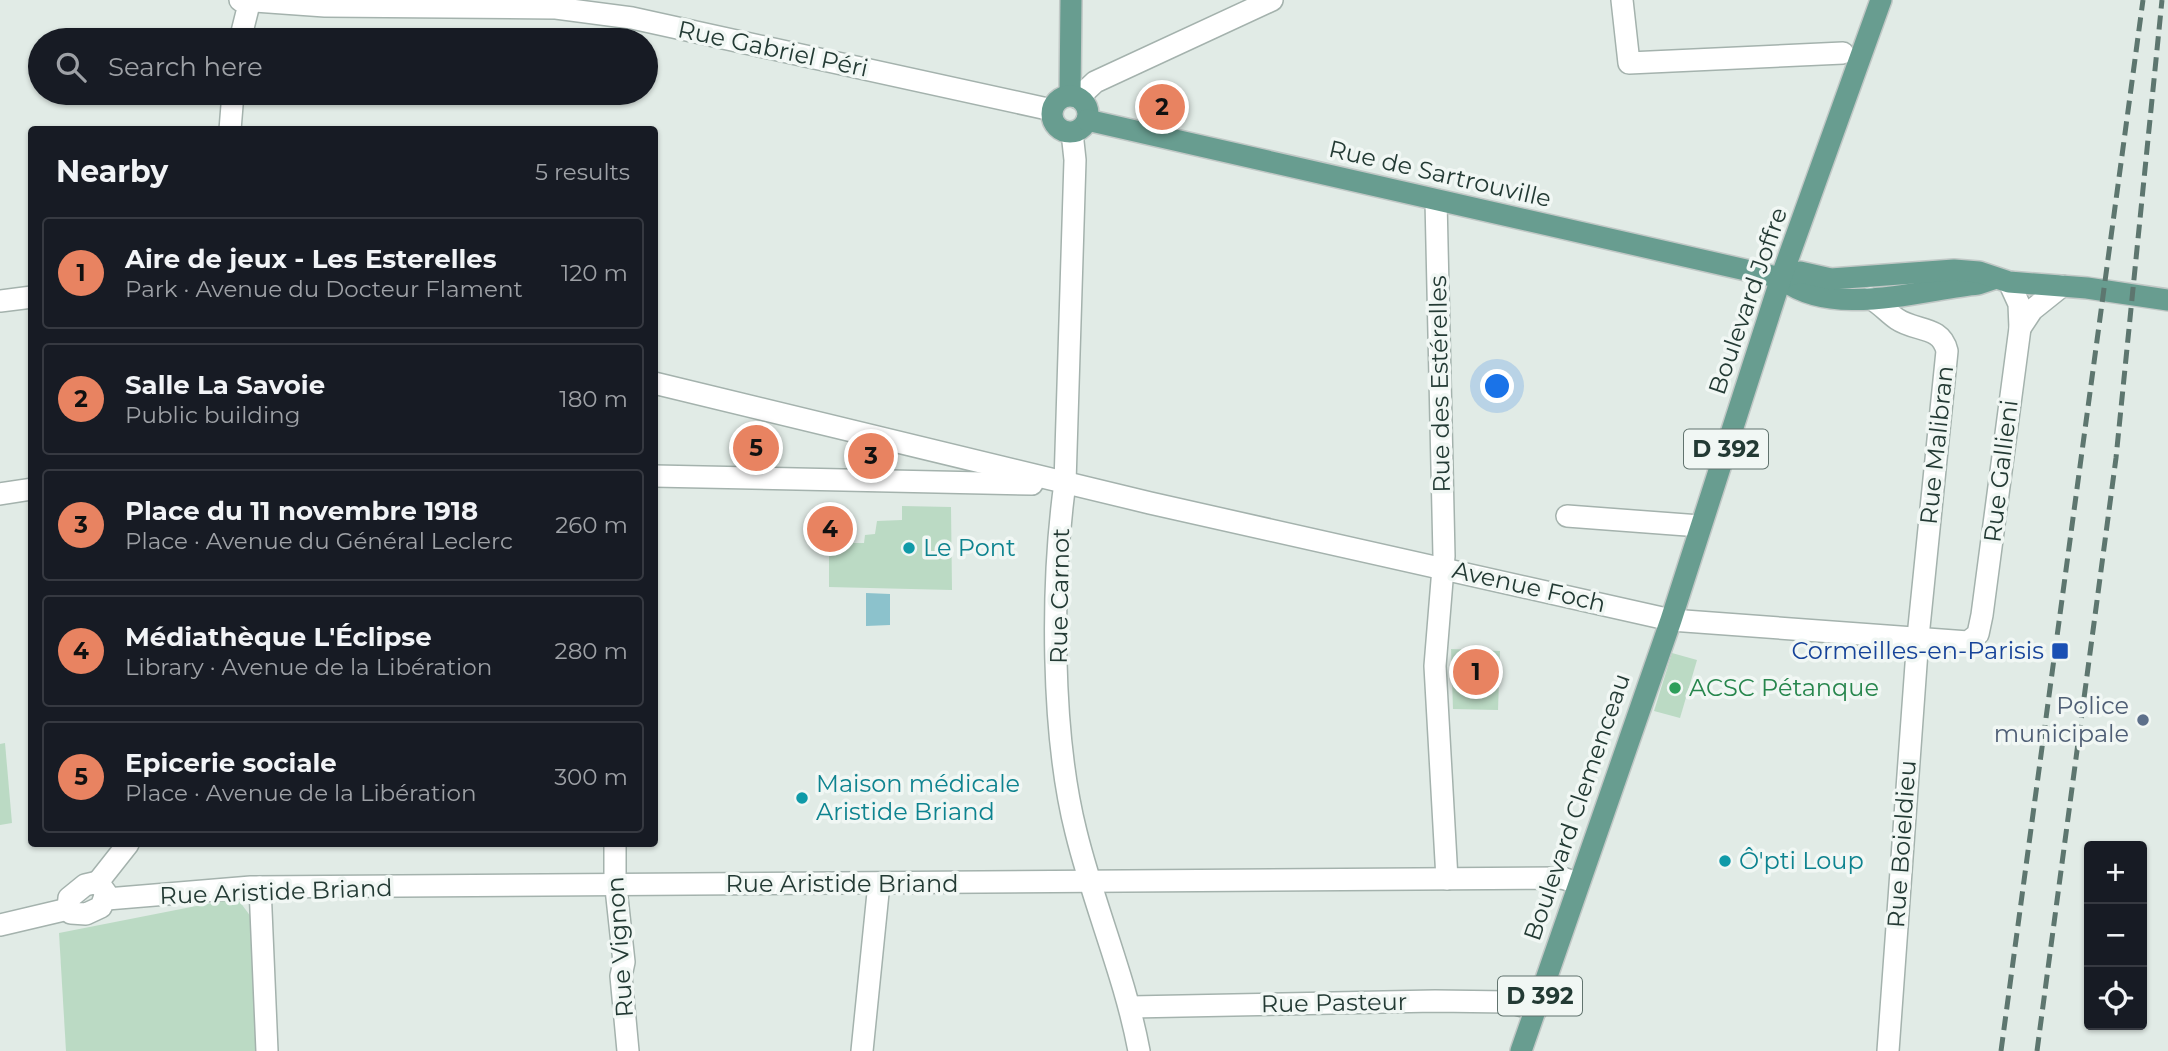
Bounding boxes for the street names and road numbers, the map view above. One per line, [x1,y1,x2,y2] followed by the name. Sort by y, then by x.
[675,14,871,83] street label: Rue Gabriel Péri
[1326,134,1554,213] street label: Rue de Sartrouville
[1702,204,1793,398] street label: Boulevard Joffre
[1423,275,1456,493] street label: Rue des Estérelles
[1914,364,1959,526] street label: Rue Malibran
[1977,398,2024,544] street label: Rue Gallieni
[1684,430,1768,468] road number: D 392
[1044,528,1075,664] street label: Rue Carnot
[1450,555,1608,618] street label: Avenue Foch
[1517,670,1636,944] street label: Boulevard Clemenceau
[1881,759,1922,929] street label: Rue Boieldieu
[726,869,958,898] street label: Rue Aristide Briand
[159,873,393,910] street label: Rue Aristide Briand
[600,876,639,1018] street label: Rue Vignon
[1498,976,1582,1015] road number: D 392
[1260,987,1408,1018] street label: Rue Pasteur

